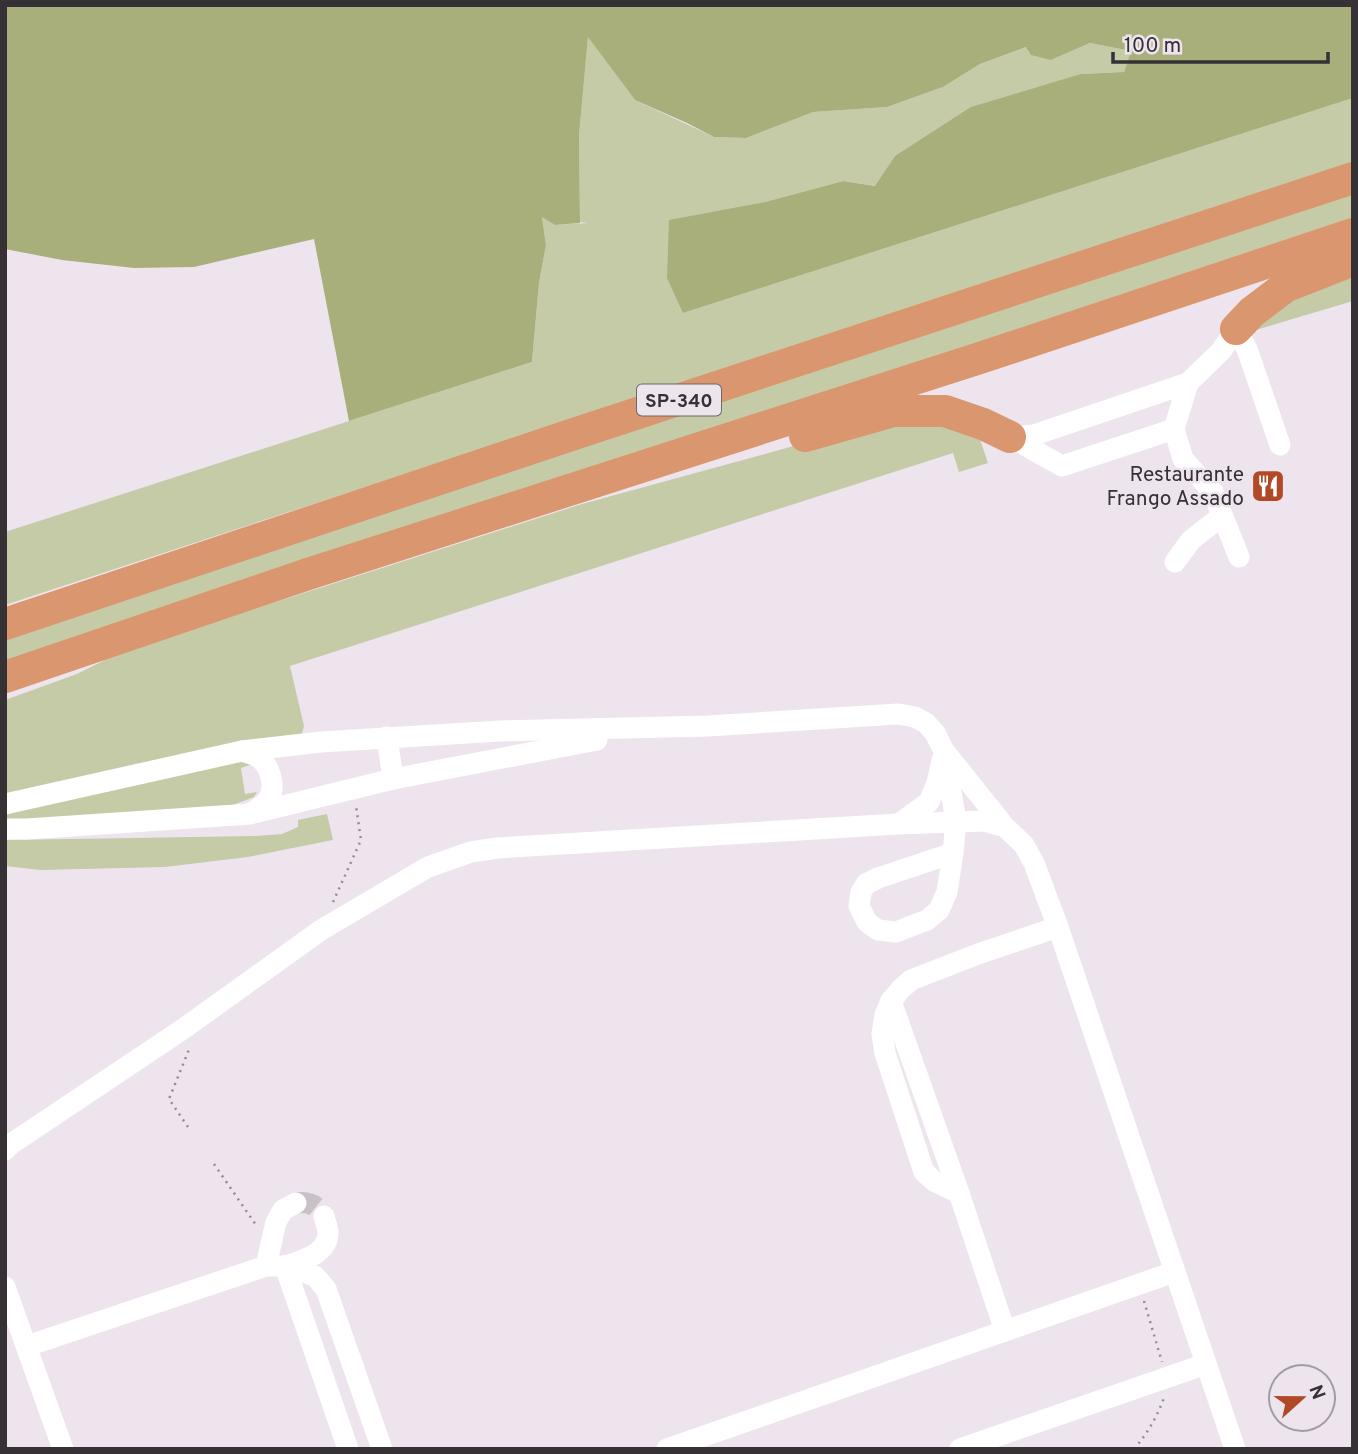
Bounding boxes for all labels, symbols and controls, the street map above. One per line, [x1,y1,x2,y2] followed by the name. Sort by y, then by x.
[1113,21,1328,65] scale bar
[1124,33,1181,60] text: 100 m
[637,384,721,416] road number: SP-340
[1107,462,1244,513] place label: Restaurante Frango Assado
[1249,467,1287,505] restaurant icon: Restaurante Frango Assado
[1267,1363,1337,1433] north arrow
[1302,1382,1330,1403] text: N

